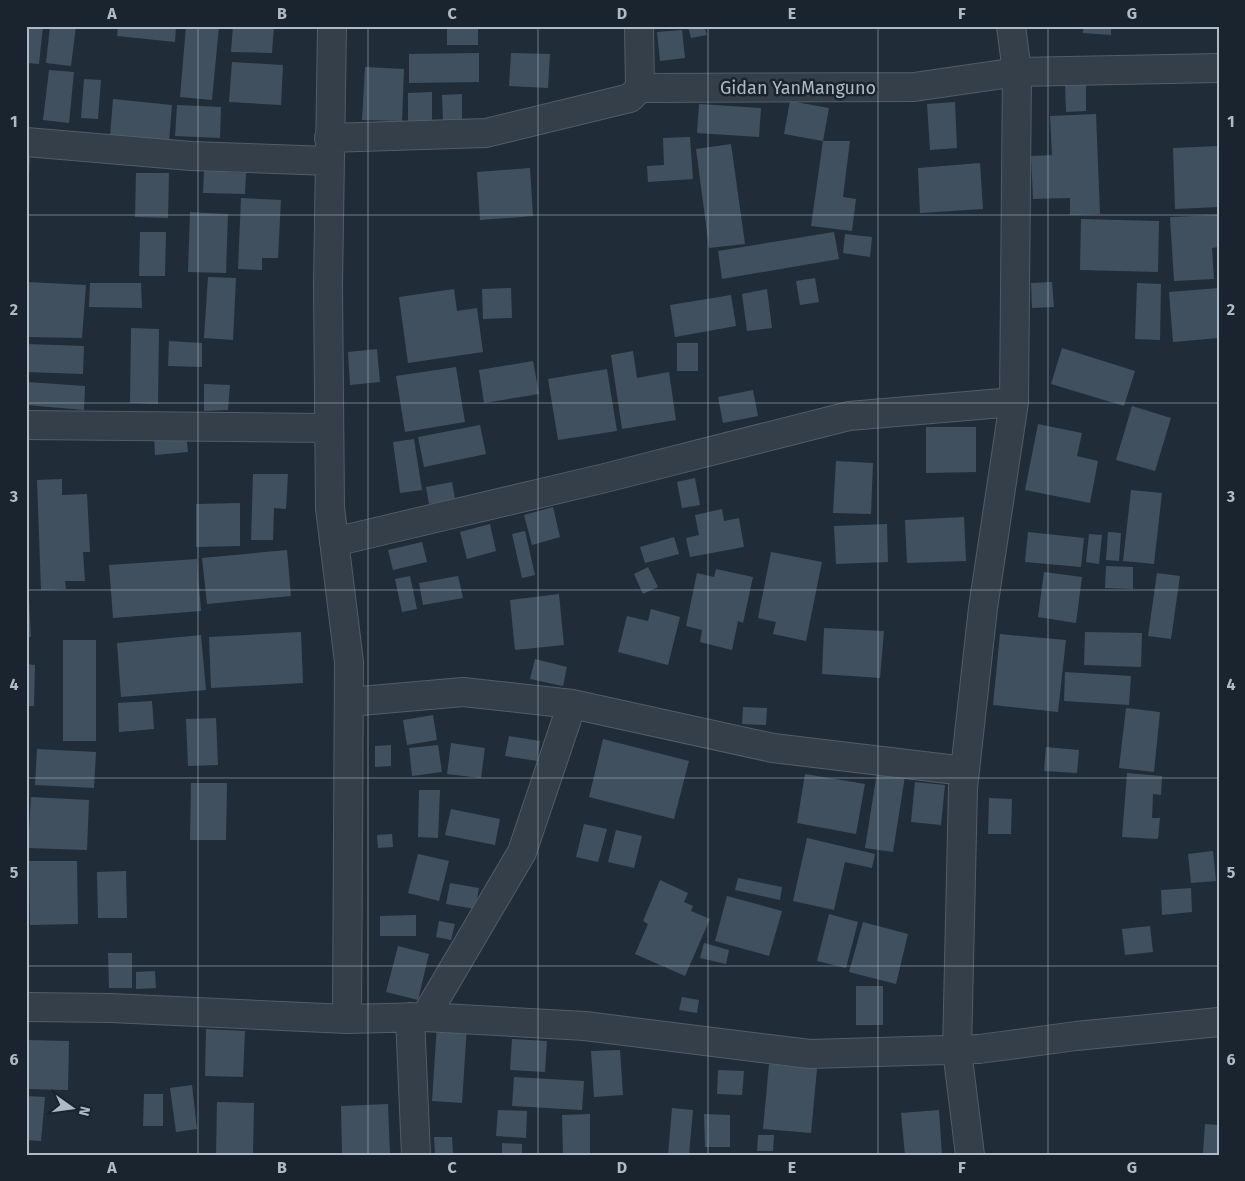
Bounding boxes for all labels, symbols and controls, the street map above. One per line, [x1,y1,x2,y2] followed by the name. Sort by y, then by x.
[106,4,117,23] text: A
[277,4,287,23] text: B
[447,4,457,23] text: C
[617,4,627,23] text: D
[788,4,796,23] text: E
[958,4,966,23] text: F
[1127,4,1137,23] text: G
[720,77,876,99] street label: Gidan YanManguno
[10,112,18,131] text: 1
[1227,112,1235,131] text: 1
[10,300,18,319] text: 2
[1227,300,1235,319] text: 2
[9,487,18,506] text: 3
[1226,487,1235,506] text: 3
[9,675,19,694] text: 4
[1226,675,1236,694] text: 4
[10,863,19,882] text: 5
[1227,863,1236,882] text: 5
[9,1050,19,1069] text: 6
[1226,1050,1236,1069] text: 6
[48,1084,98,1134] north arrow
[75,1104,94,1118] text: N
[106,1158,117,1177] text: A
[277,1158,287,1177] text: B
[447,1158,457,1177] text: C
[617,1158,627,1177] text: D
[788,1158,796,1177] text: E
[958,1158,966,1177] text: F
[1127,1158,1137,1177] text: G

